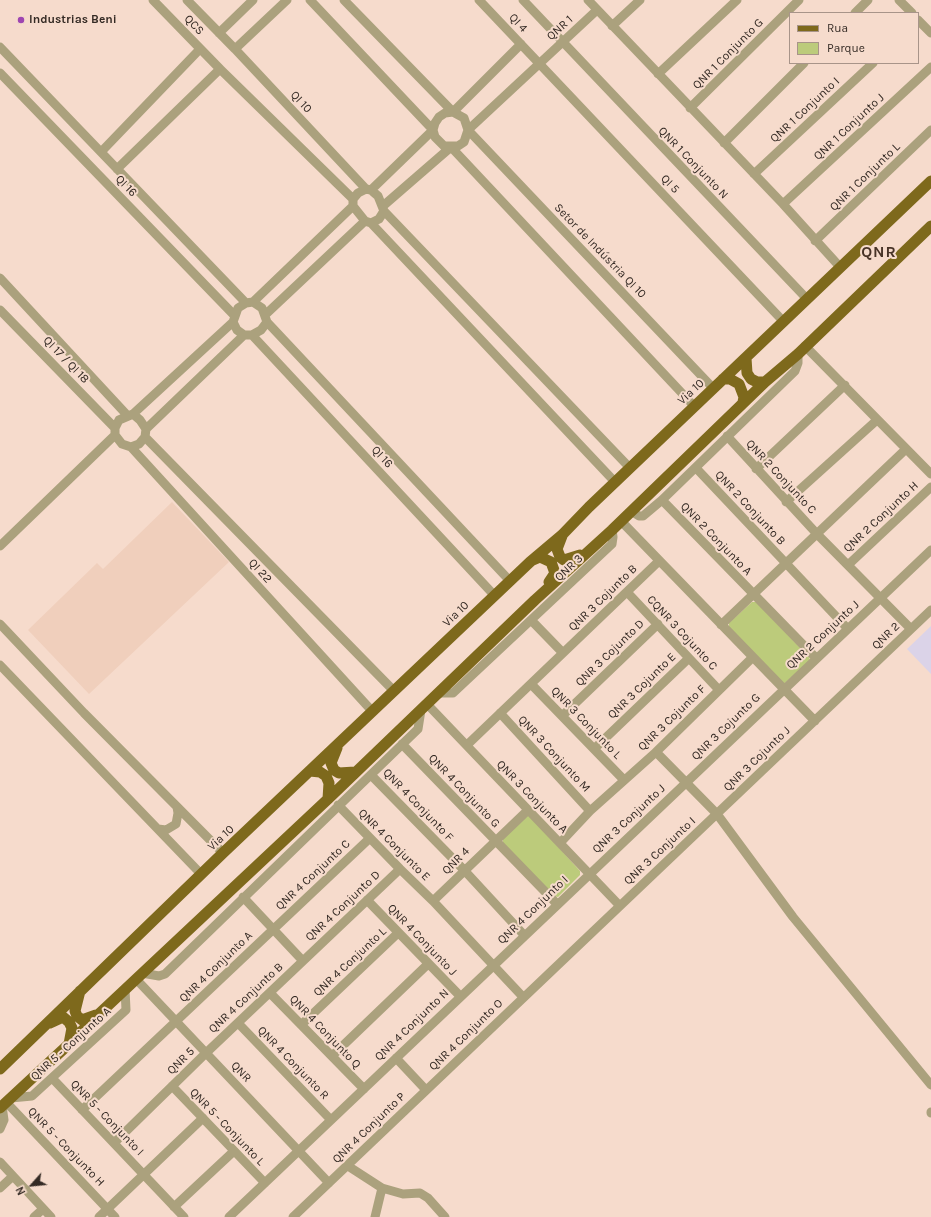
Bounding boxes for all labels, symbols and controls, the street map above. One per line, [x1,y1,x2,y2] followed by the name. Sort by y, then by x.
[506,11,530,35] street label: QI 4
[181,12,207,38] street label: QCS
[789,12,919,64] legend
[29,13,117,27] place label: Industrias Beni
[544,13,576,43] street label: QNR 1
[16,15,26,25] marker: Industrias Beni
[690,16,766,92] street label: QNR 1 Conjunto G
[827,21,848,35] text: Rua
[827,41,865,55] text: Parque
[767,74,843,146] street label: QNR 1 Conjunto I
[287,88,315,116] street label: QI 10
[811,91,887,163] street label: QNR 1 Conjunto J
[655,124,731,202] street label: QNR 1 Conjunto N
[827,140,903,214] street label: QNR 1 Conjunto L
[112,172,140,200] street label: QI 16
[658,172,682,196] street label: QI 5
[551,201,649,301] street label: Setor de Indústria QI 10
[861,242,897,262] district label: QNR
[40,333,92,387] street label: QI 17 / QI 18
[675,376,707,408] street label: Via 10
[743,437,819,517] street label: QNR 2 Conjunto C
[368,443,396,471] street label: QI 16
[712,468,788,548] street label: QNR 2 Conjunto B
[840,479,922,555] street label: QNR 2 Conjunto H
[677,499,755,579] street label: QNR 2 Conjunto A
[552,551,586,585] street label: QNR 3
[245,556,275,586] street label: QI 22
[566,562,640,634] street label: QNR 3 Cojunto B
[644,593,720,673] street label: CQNR 3 Cojunto C
[440,598,472,630] street label: Via 10
[784,598,862,672] street label: QNR 2 Conjunto J
[573,616,647,690] street label: QNR 3 Cojunto D
[869,619,903,653] street label: QNR 2
[605,650,679,722] street label: QNR 3 Cojunto E
[635,682,709,754] street label: QNR 3 Cojunto F
[548,684,624,762] street label: QNR 3 Conjunto L
[689,691,763,763] street label: QNR 3 Cojunto G
[515,713,593,795] street label: QNR 3 Conjunto M
[721,724,793,794] street label: QNR 3 Cojunto J
[425,751,503,831] street label: QNR 4 Conjunto G
[493,757,571,837] street label: QNR 3 Conjunto A
[380,766,456,844] street label: QNR 4 Conjunto F
[590,782,668,856] street label: QNR 3 Conjunto J
[355,806,433,884] street label: QNR 4 Conjunto E
[621,814,699,888] street label: QNR 3 Conjunto I
[205,822,237,854] street label: Via 10
[273,837,353,913] street label: QNR 4 Conjunto C
[439,844,473,878] street label: QNR 4
[303,868,383,944] street label: QNR 4 Conjunto D
[495,873,571,947] street label: QNR 4 Conjunto I
[384,901,460,979] street label: QNR 4 Conjunto J
[310,924,390,1000] street label: QNR 4 Conjunto L
[176,928,256,1006] street label: QNR 4 Conjunto A
[206,960,286,1036] street label: QNR 4 Conjunto B
[372,986,452,1064] street label: QNR 4 Conjunto N
[286,992,364,1072] street label: QNR 4 Conjunto Q
[426,996,506,1074] street label: QNR 4 Conjunto O
[28,1004,114,1084] street label: QNR 5 - Conjunto A
[254,1023,332,1103] street label: QNR 4 Conjunto R
[164,1044,198,1078] street label: QNR 5
[228,1059,254,1085] street label: QNR
[67,1077,147,1159] street label: QNR 5 - Conjunto I
[186,1085,268,1169] street label: QNR 5 - Conjunto L
[330,1090,408,1166] street label: QNR 4 Conjunto P
[25,1105,107,1189] street label: QNR 5 - Conjunto H
[12,1165,52,1205] north arrow
[13,1184,28,1197] text: N

